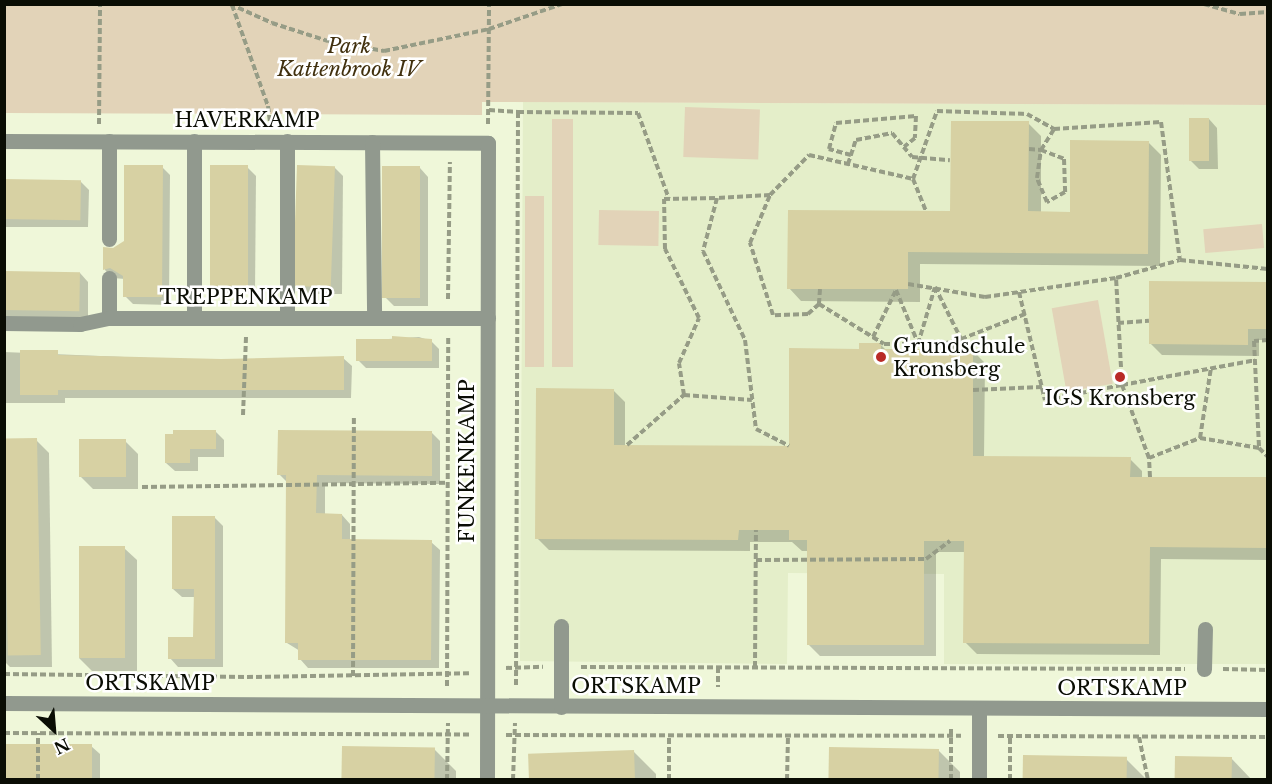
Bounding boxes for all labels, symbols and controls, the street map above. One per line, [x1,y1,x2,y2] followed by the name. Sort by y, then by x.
[277,35,421,82] park label: Park Kattenbrook IV
[175,108,319,132] street label: HAVERKAMP
[160,285,332,309] street label: TREPPENKAMP
[893,334,1026,381] place label: Grundschule Kronsberg
[874,350,888,364] marker: Grundschule Kronsberg
[1113,370,1127,384] marker: IGS Kronsberg
[455,379,479,543] street label: FUNKENKAMP
[1044,386,1196,410] place label: IGS Kronsberg
[85,671,215,695] street label: ORTSKAMP
[571,674,701,698] street label: ORTSKAMP
[1057,676,1187,700] street label: ORTSKAMP
[24,700,84,760] north arrow
[51,734,73,758] text: N

